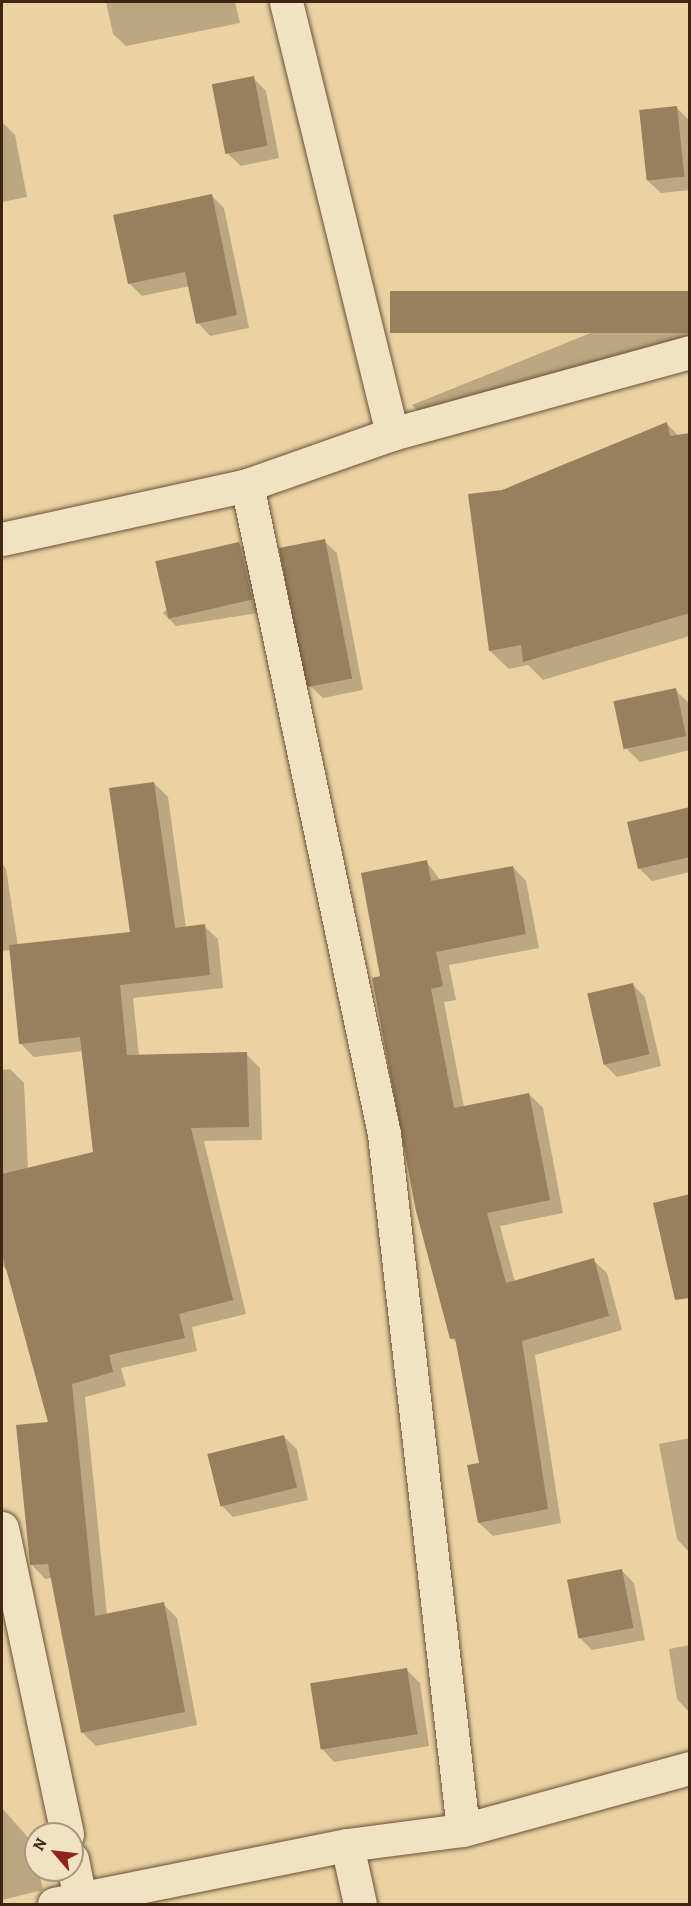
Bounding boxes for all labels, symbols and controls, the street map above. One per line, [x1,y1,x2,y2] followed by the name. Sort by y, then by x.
[24,1822,84,1882] north arrow
[27,1834,52,1855] text: N

